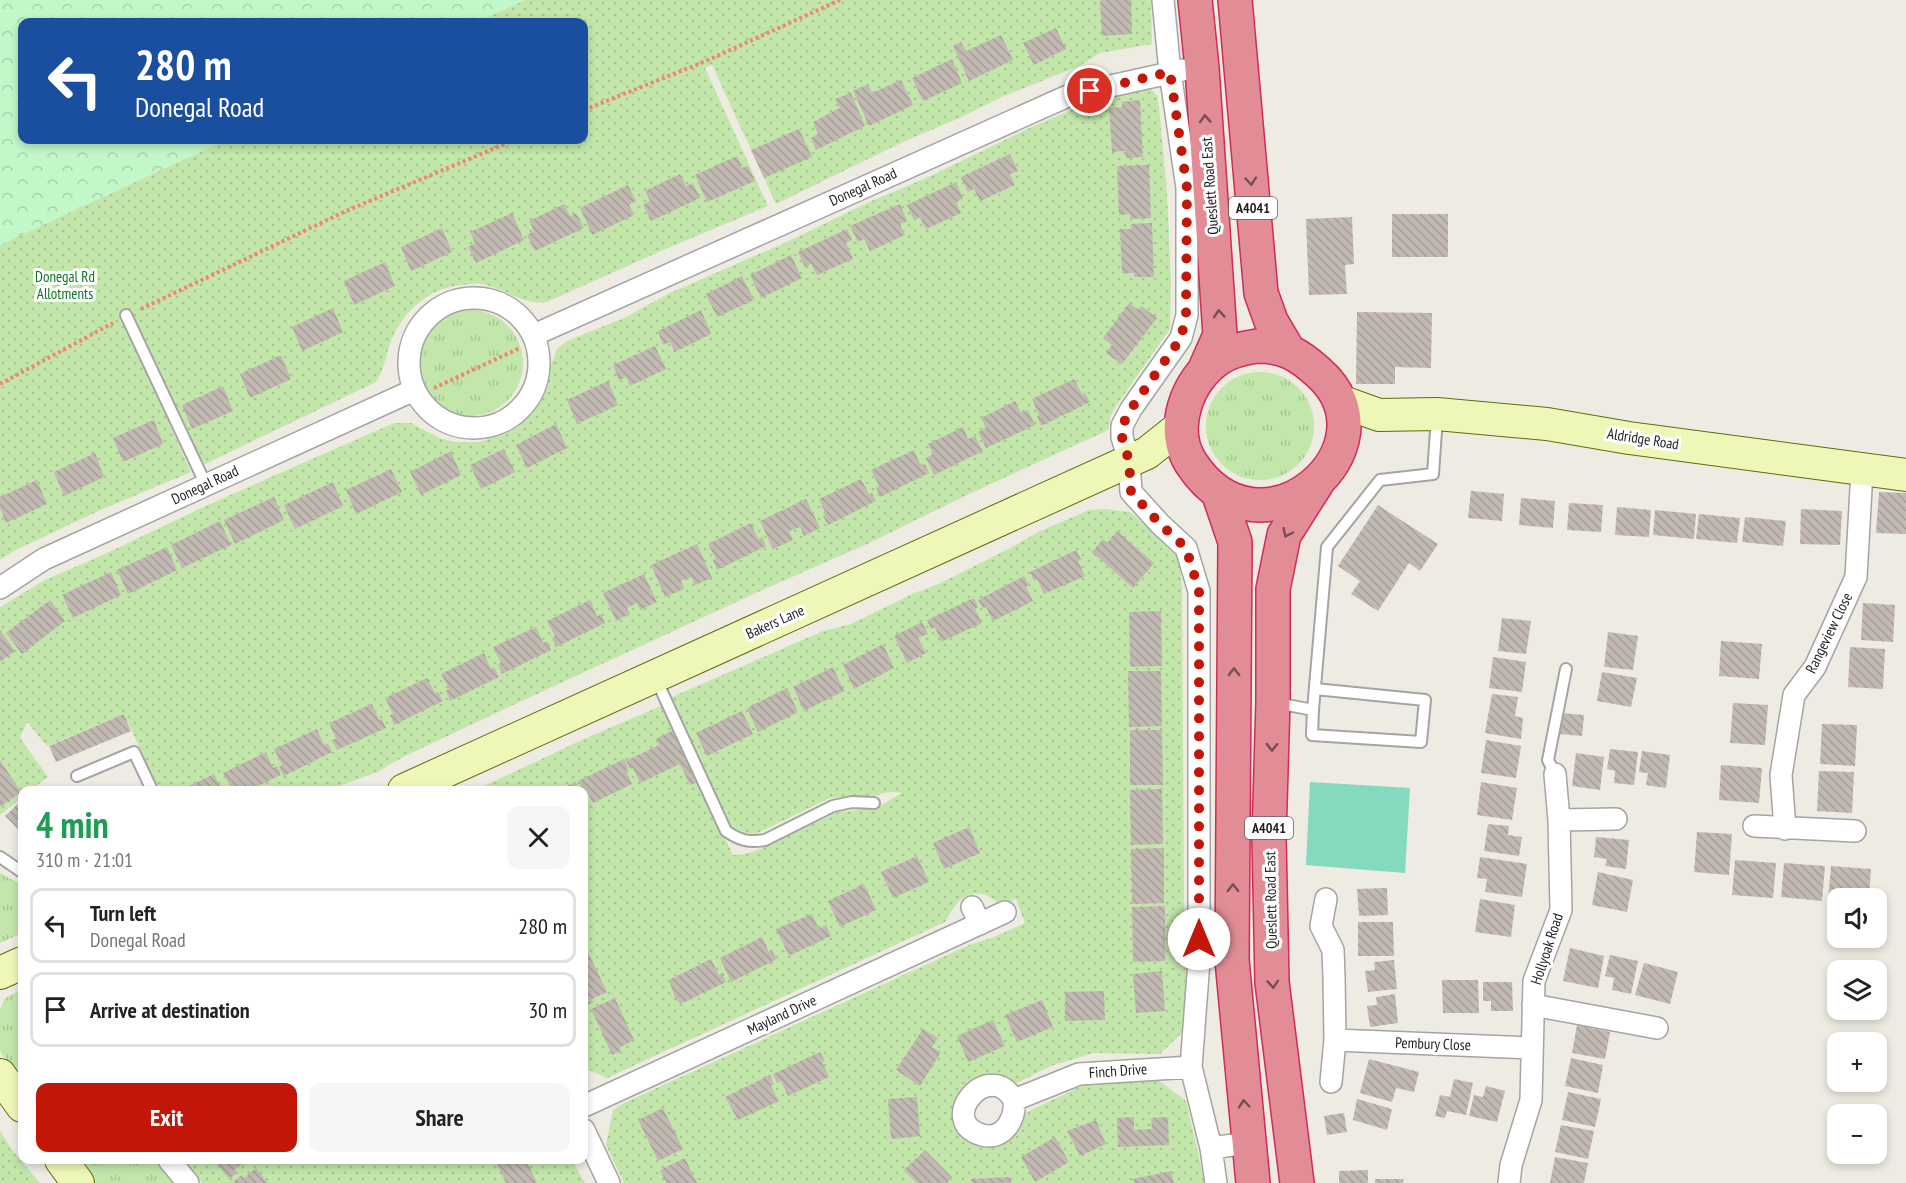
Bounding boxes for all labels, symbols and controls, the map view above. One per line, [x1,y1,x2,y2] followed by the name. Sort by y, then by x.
[135,37,232,92] text: 280 m
[36,42,114,120] icon: left
[1064,65,1115,116] pin
[1073,74,1106,107] icon: arrive
[135,90,264,124] text: Donegal Road
[1199,115,1212,124] one-way arrow
[1197,137,1222,235] street label: Queslett Road East
[826,163,899,210] street label: Donegal Road
[1244,177,1257,186] one-way arrow
[1229,197,1277,219] road number: A4041
[35,267,95,303] park label: Donegal Rd Allotments
[1212,309,1225,318] one-way arrow
[1606,423,1680,454] street label: Aldridge Road
[168,461,241,508] street label: Donegal Road
[1282,527,1294,538] one-way arrow
[1801,589,1856,676] street label: Rangeview Close
[743,600,807,643] street label: Bakers Lane
[1228,668,1240,677] one-way arrow
[1265,742,1278,751] one-way arrow
[36,801,109,848] text: 4 min
[507,806,570,869] button: close
[1245,817,1293,839] road number: A4041
[36,847,133,873] text: 310 m · 21:01
[1260,851,1281,949] street label: Queslett Road East
[1227,884,1239,893] one-way arrow
[1827,888,1887,1164] map controls
[1827,888,1887,948] button: sound
[90,899,156,927] text: Turn left
[1167,907,1231,971] position arrow
[39,909,72,942] icon: left
[1526,911,1567,987] street label: Hollyoak Road
[518,912,567,940] text: 280 m
[90,927,186,953] text: Donegal Road
[1827,960,1887,1020] button: layers
[1266,979,1279,988] one-way arrow
[744,990,819,1039] street label: Mayland Drive
[39,993,72,1026] icon: arrive
[90,996,250,1024] text: Arrive at destination
[528,996,567,1024] text: 30 m
[1827,1032,1887,1092] button: +
[1395,1033,1471,1054] street label: Pembury Close
[1088,1059,1148,1082] street label: Finch Drive
[36,1083,297,1152] button: Exit
[309,1083,570,1152] button: Share
[1238,1099,1251,1108] one-way arrow
[1827,1104,1887,1164] button: −

